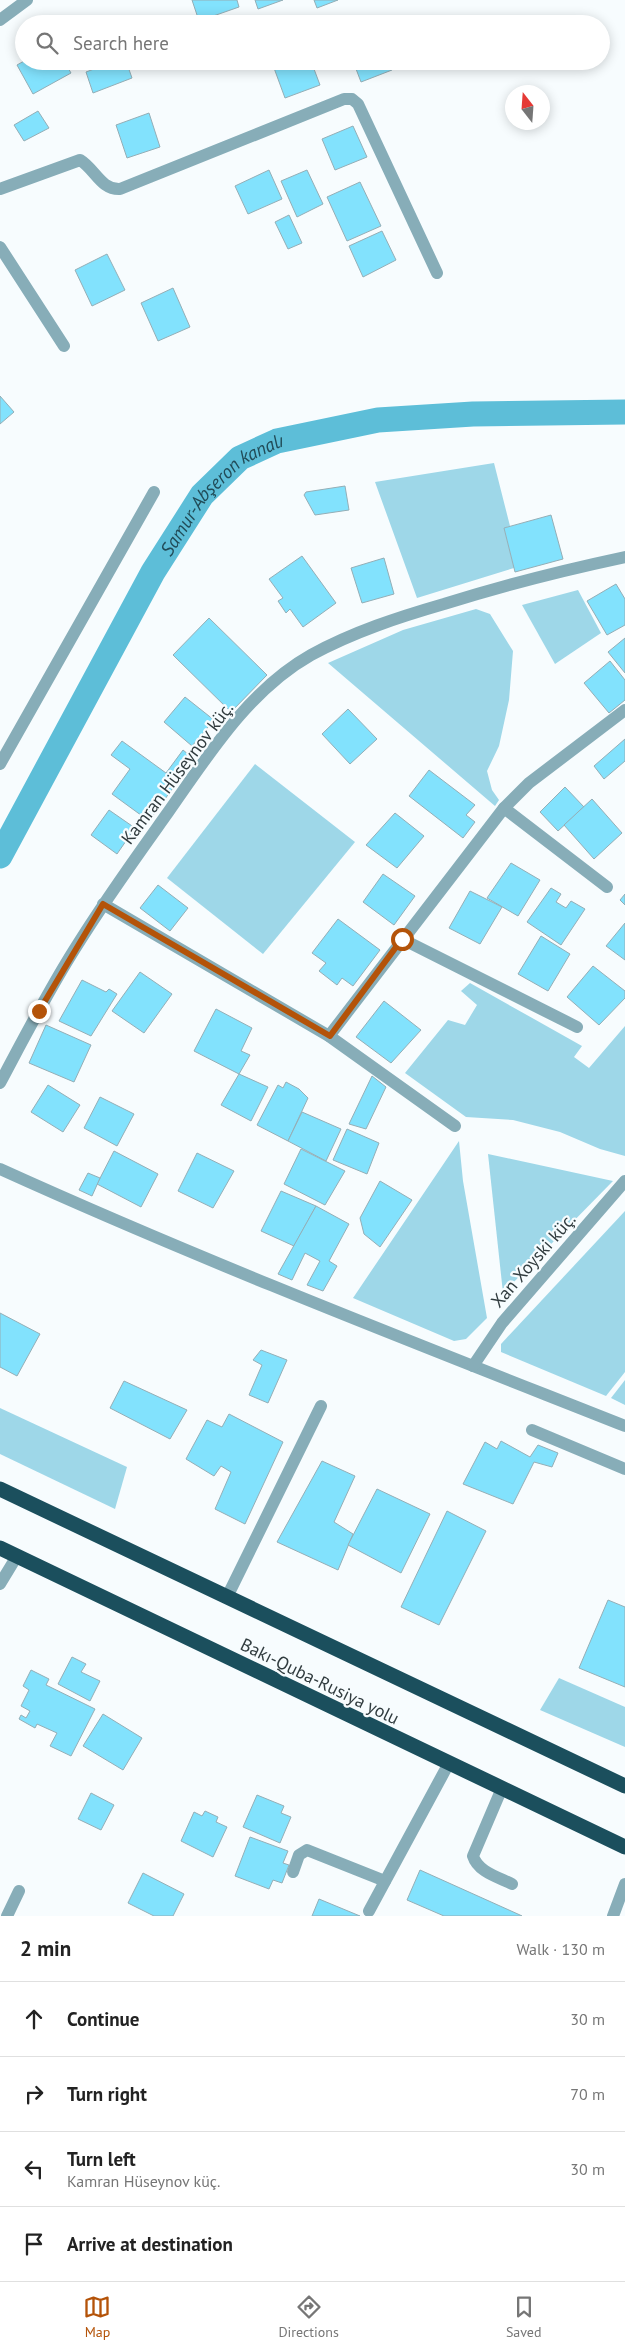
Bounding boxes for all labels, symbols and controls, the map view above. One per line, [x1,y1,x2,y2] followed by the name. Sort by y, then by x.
[15,15,610,70] search box
[33,29,61,57] icon: search
[73,31,169,55] text: Search here
[505,85,550,130] north arrow
[155,428,285,560] water label: Samur-Abşeron kanalı
[116,697,238,849] street label: Kamran Hüseynov küç.
[391,928,414,951] route start
[28,1000,51,1023] route end
[486,1208,580,1312] street label: Xan Xoyski küç.
[237,1633,403,1729] street label: Bakı-Quba-Rusiya yolu
[20,1935,71,1962] text: 2 min
[516,1939,605,1959] text: Walk · 130 m
[20,2005,48,2033] icon: ahead
[67,2007,139,2031] text: Continue
[570,2009,605,2029] text: 30 m
[20,2080,48,2108] icon: right
[67,2082,147,2106] text: Turn right
[570,2084,605,2104] text: 70 m
[67,2147,136,2171] text: Turn left
[20,2155,48,2183] icon: left
[570,2159,605,2179] text: 30 m
[67,2171,220,2191] text: Kamran Hüseynov küç.
[20,2230,48,2258] icon: arrive
[67,2232,233,2256] text: Arrive at destination
[83,2293,111,2341] tab: Map
[278,2293,339,2341] tab: Directions
[506,2293,542,2341] tab: Saved

